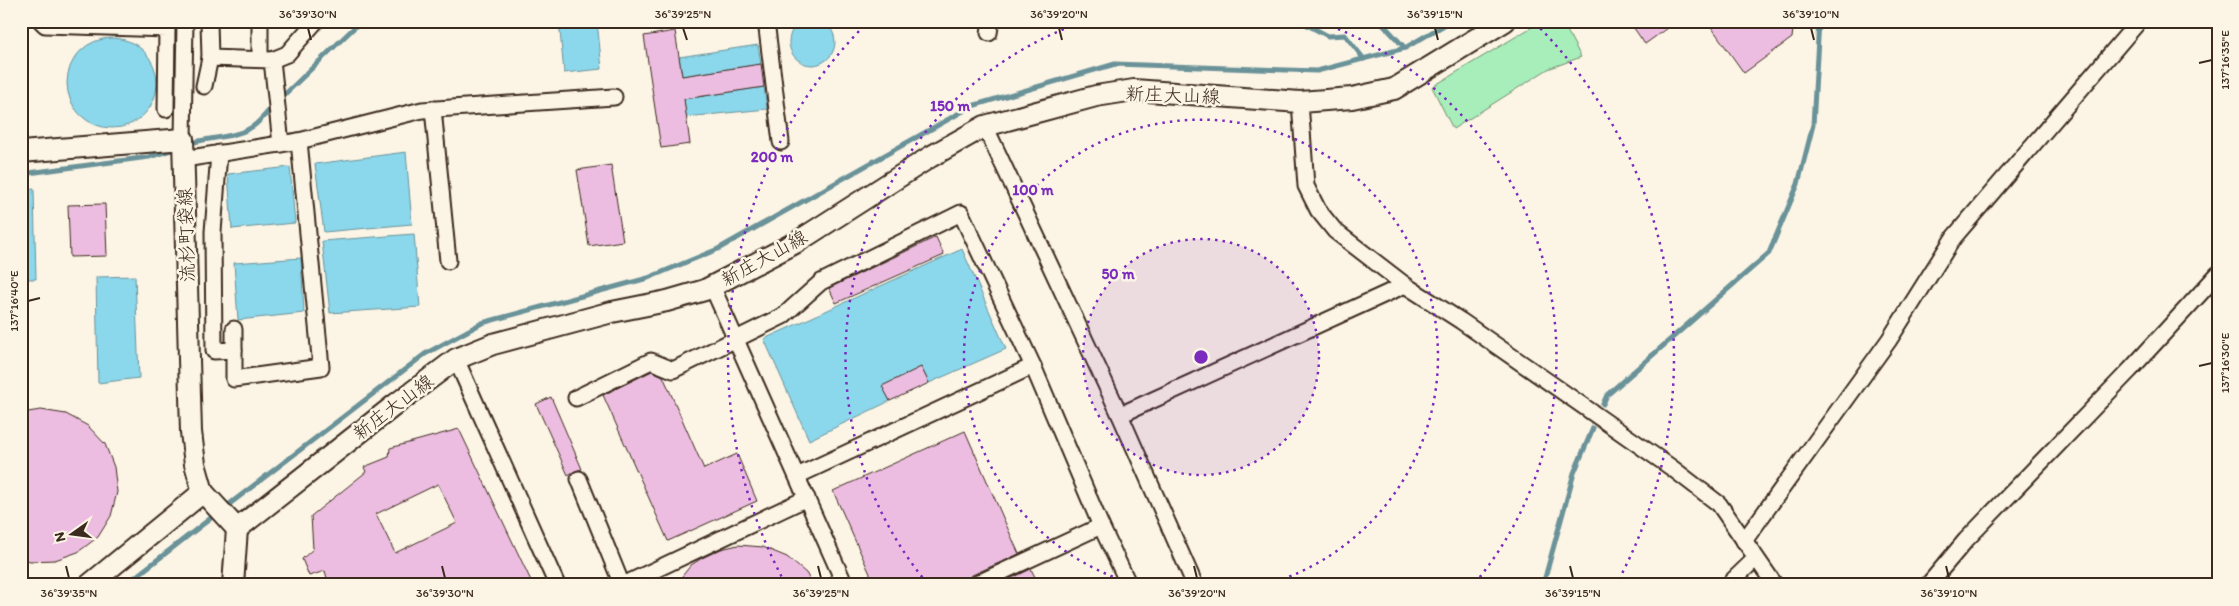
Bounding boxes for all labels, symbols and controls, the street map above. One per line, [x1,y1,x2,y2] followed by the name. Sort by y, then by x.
[279,7,337,21] text: 36°39'30"N
[655,7,711,21] text: 36°39'25"N
[1030,7,1088,21] text: 36°39'20"N
[1407,7,1463,21] text: 36°39'15"N
[1783,7,1839,21] text: 36°39'10"N
[2218,30,2232,90] text: 137°16'35"E
[1125,82,1221,108] street label: 新庄大山線
[930,97,970,115] text: 150 m
[751,148,794,166] text: 200 m
[1012,181,1054,199] text: 100 m
[173,187,199,283] street label: 流杉町袋線
[717,225,811,291] street label: 新庄大山線
[1101,265,1135,283] text: 50 m
[7,270,21,332] text: 137°16'40"E
[2218,332,2232,393] text: 137°16'30"E
[1192,348,1210,366] centre of rings
[348,369,438,445] street label: 新庄大山線
[48,508,98,558] north arrow
[50,530,69,544] text: N
[41,586,97,600] text: 36°39'35"N
[416,586,474,600] text: 36°39'30"N
[793,586,849,600] text: 36°39'25"N
[1168,586,1226,600] text: 36°39'20"N
[1545,586,1601,600] text: 36°39'15"N
[1921,586,1977,600] text: 36°39'10"N

